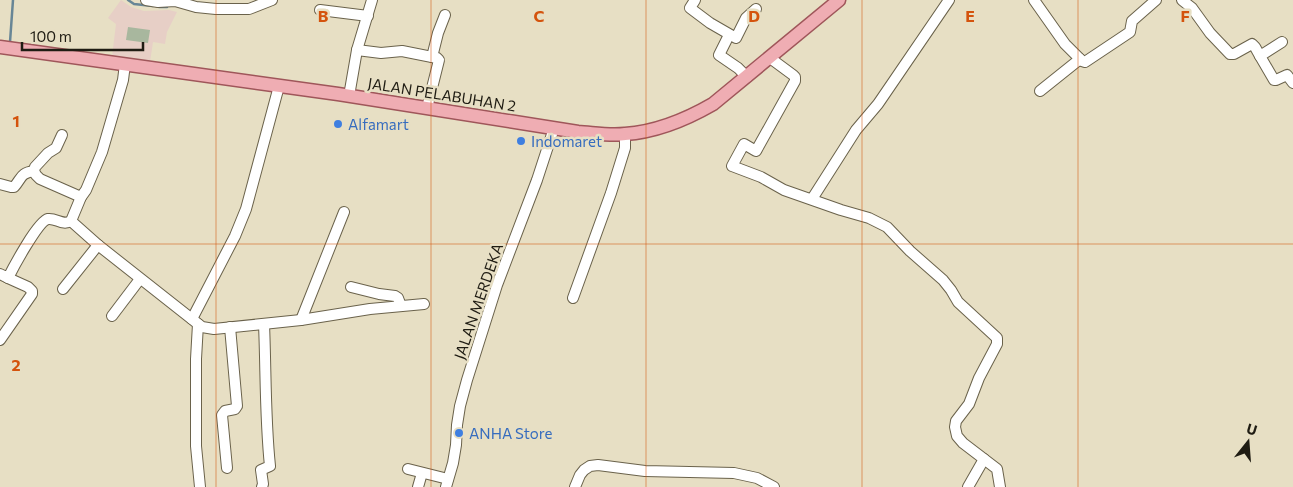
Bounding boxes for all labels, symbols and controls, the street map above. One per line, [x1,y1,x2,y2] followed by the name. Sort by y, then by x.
[318,6,329,25] text: B
[534,6,545,25] text: C
[748,6,760,25] text: D
[965,6,975,25] text: E
[1180,6,1190,25] text: F
[22,20,144,52] scale bar
[30,27,72,45] text: 100 m
[367,73,517,115] street label: JALAN PELABUHAN 2
[12,111,20,130] text: 1
[348,115,409,133] place label: Alfamart
[332,118,344,130] marker: Alfamart
[531,132,602,150] place label: Indomaret
[515,135,527,147] marker: Indomaret
[450,241,506,361] street label: JALAN MERDEKA
[11,355,21,374] text: 2
[1223,417,1273,467] north arrow
[1245,419,1259,439] text: U
[469,424,553,442] place label: ANHA Store
[453,427,465,439] marker: ANHA Store

